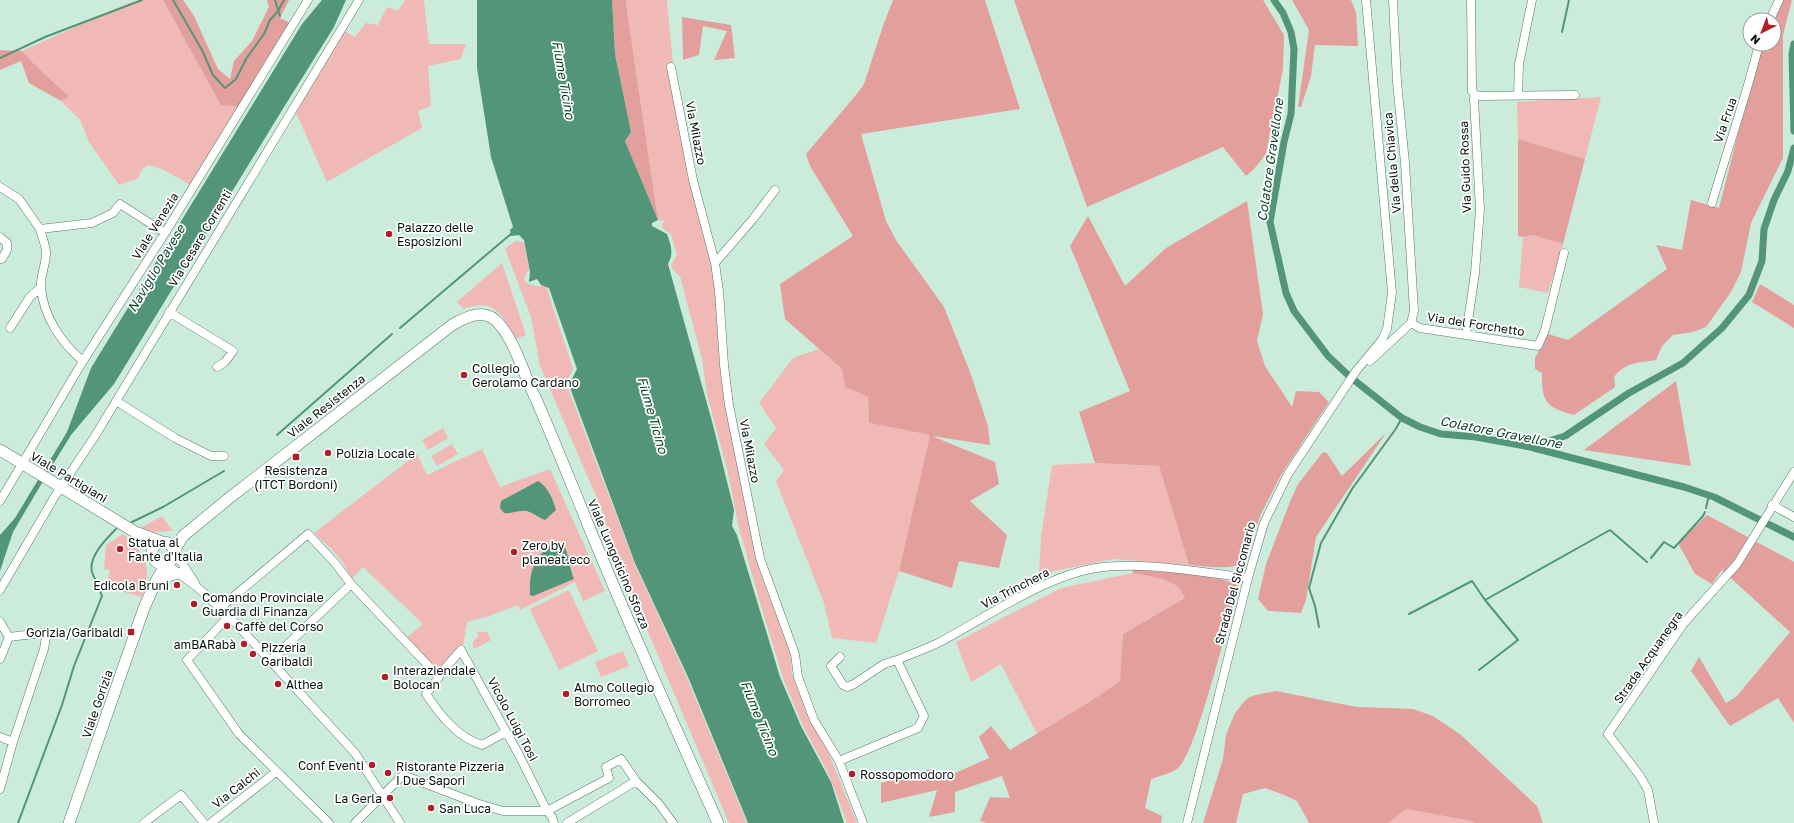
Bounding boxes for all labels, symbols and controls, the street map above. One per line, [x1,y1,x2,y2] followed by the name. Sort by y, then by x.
[1742,12,1782,52] north arrow
[1748,32,1762,47] text: N
[549,40,579,122] water label: Fiume Ticino
[1710,95,1740,145] street label: Via Frua
[1253,96,1287,223] water label: Colatore Gravellone
[682,100,710,166] street label: Via Milazzo
[1380,112,1404,214] street label: Via della Chiavica
[1456,121,1474,213] street label: Via Guido Rossa
[165,187,235,289] street label: Via Cesare Correnti
[128,190,182,262] street label: Viale Venezia
[124,220,189,315] water label: Naviglio Pavese
[397,220,474,249] place label: Palazzo delle Esposizioni
[384,229,394,239] marker: Palazzo delle Esposizioni
[1426,309,1526,339] street label: Via del Forchetto
[472,361,579,390] place label: Collegio Gerolamo Cardano
[459,370,469,380] marker: Collegio Gerolamo Cardano
[284,371,368,441] street label: Viale Resistenza
[634,375,672,456] water label: Fiume Ticino
[1439,412,1565,452] water label: Colatore Gravellone
[736,418,764,484] street label: Via Milazzo
[336,446,415,461] place label: Polizia Locale
[28,448,110,506] street label: Viale Partigiani
[323,448,333,458] marker: Polizia Locale
[291,452,301,462] marker: Resistenza (ITCT Bordoni)
[254,463,338,492] place label: Resistenza (ITCT Bordoni)
[585,497,653,631] street label: Viale Lungoticino Sforza
[1211,520,1259,646] street label: Strada Del Siccomario
[128,535,203,564] place label: Statua al Fante d'Italia
[522,538,590,567] place label: Zero by planeat.eco
[115,544,125,554] marker: Statua al Fante d'Italia
[509,547,519,557] marker: Zero by planeat.eco
[978,564,1052,612] street label: Via Trinchera
[93,578,169,593] place label: Edicola Bruni
[172,580,182,590] marker: Edicola Bruni
[202,590,324,619] place label: Comando Provinciale Guardia di Finanza
[189,599,199,609] marker: Comando Provinciale Guardia di Finanza
[1610,608,1686,706] street label: Strada Acquanegra
[235,619,323,634] place label: Caffè del Corso
[222,621,232,631] marker: Caffè del Corso
[26,625,123,640] place label: Gorizia/Garibaldi
[126,627,136,637] marker: Gorizia/Garibaldi
[174,637,236,652] place label: amBARabà
[239,639,249,649] marker: amBARabà
[261,640,313,669] place label: Pizzeria Garibaldi
[248,649,258,659] marker: Pizzeria Garibaldi
[393,663,476,692] place label: Interaziendale Bolocan
[78,668,116,740] street label: Viale Gorizia
[380,672,390,682] marker: Interaziendale Bolocan
[485,675,541,763] street label: Vicolo Luigi Tosi
[286,677,323,692] place label: Althea
[738,678,783,759] water label: Fiume Ticino
[273,679,283,689] marker: Althea
[574,680,654,709] place label: Almo Collegio Borromeo
[561,689,571,699] marker: Almo Collegio Borromeo
[298,758,364,773] place label: Conf Eventi
[396,759,504,788] place label: Ristorante Pizzeria I Due Sapori
[367,760,377,770] marker: Conf Eventi
[209,765,263,811] street label: Via Calchi
[860,767,954,782] place label: Rossopomodoro
[383,768,393,778] marker: Ristorante Pizzeria I Due Sapori
[847,769,857,779] marker: Rossopomodoro
[335,791,382,806] place label: La Gerla
[385,793,395,803] marker: La Gerla
[439,801,491,816] place label: San Luca
[426,803,436,813] marker: San Luca

